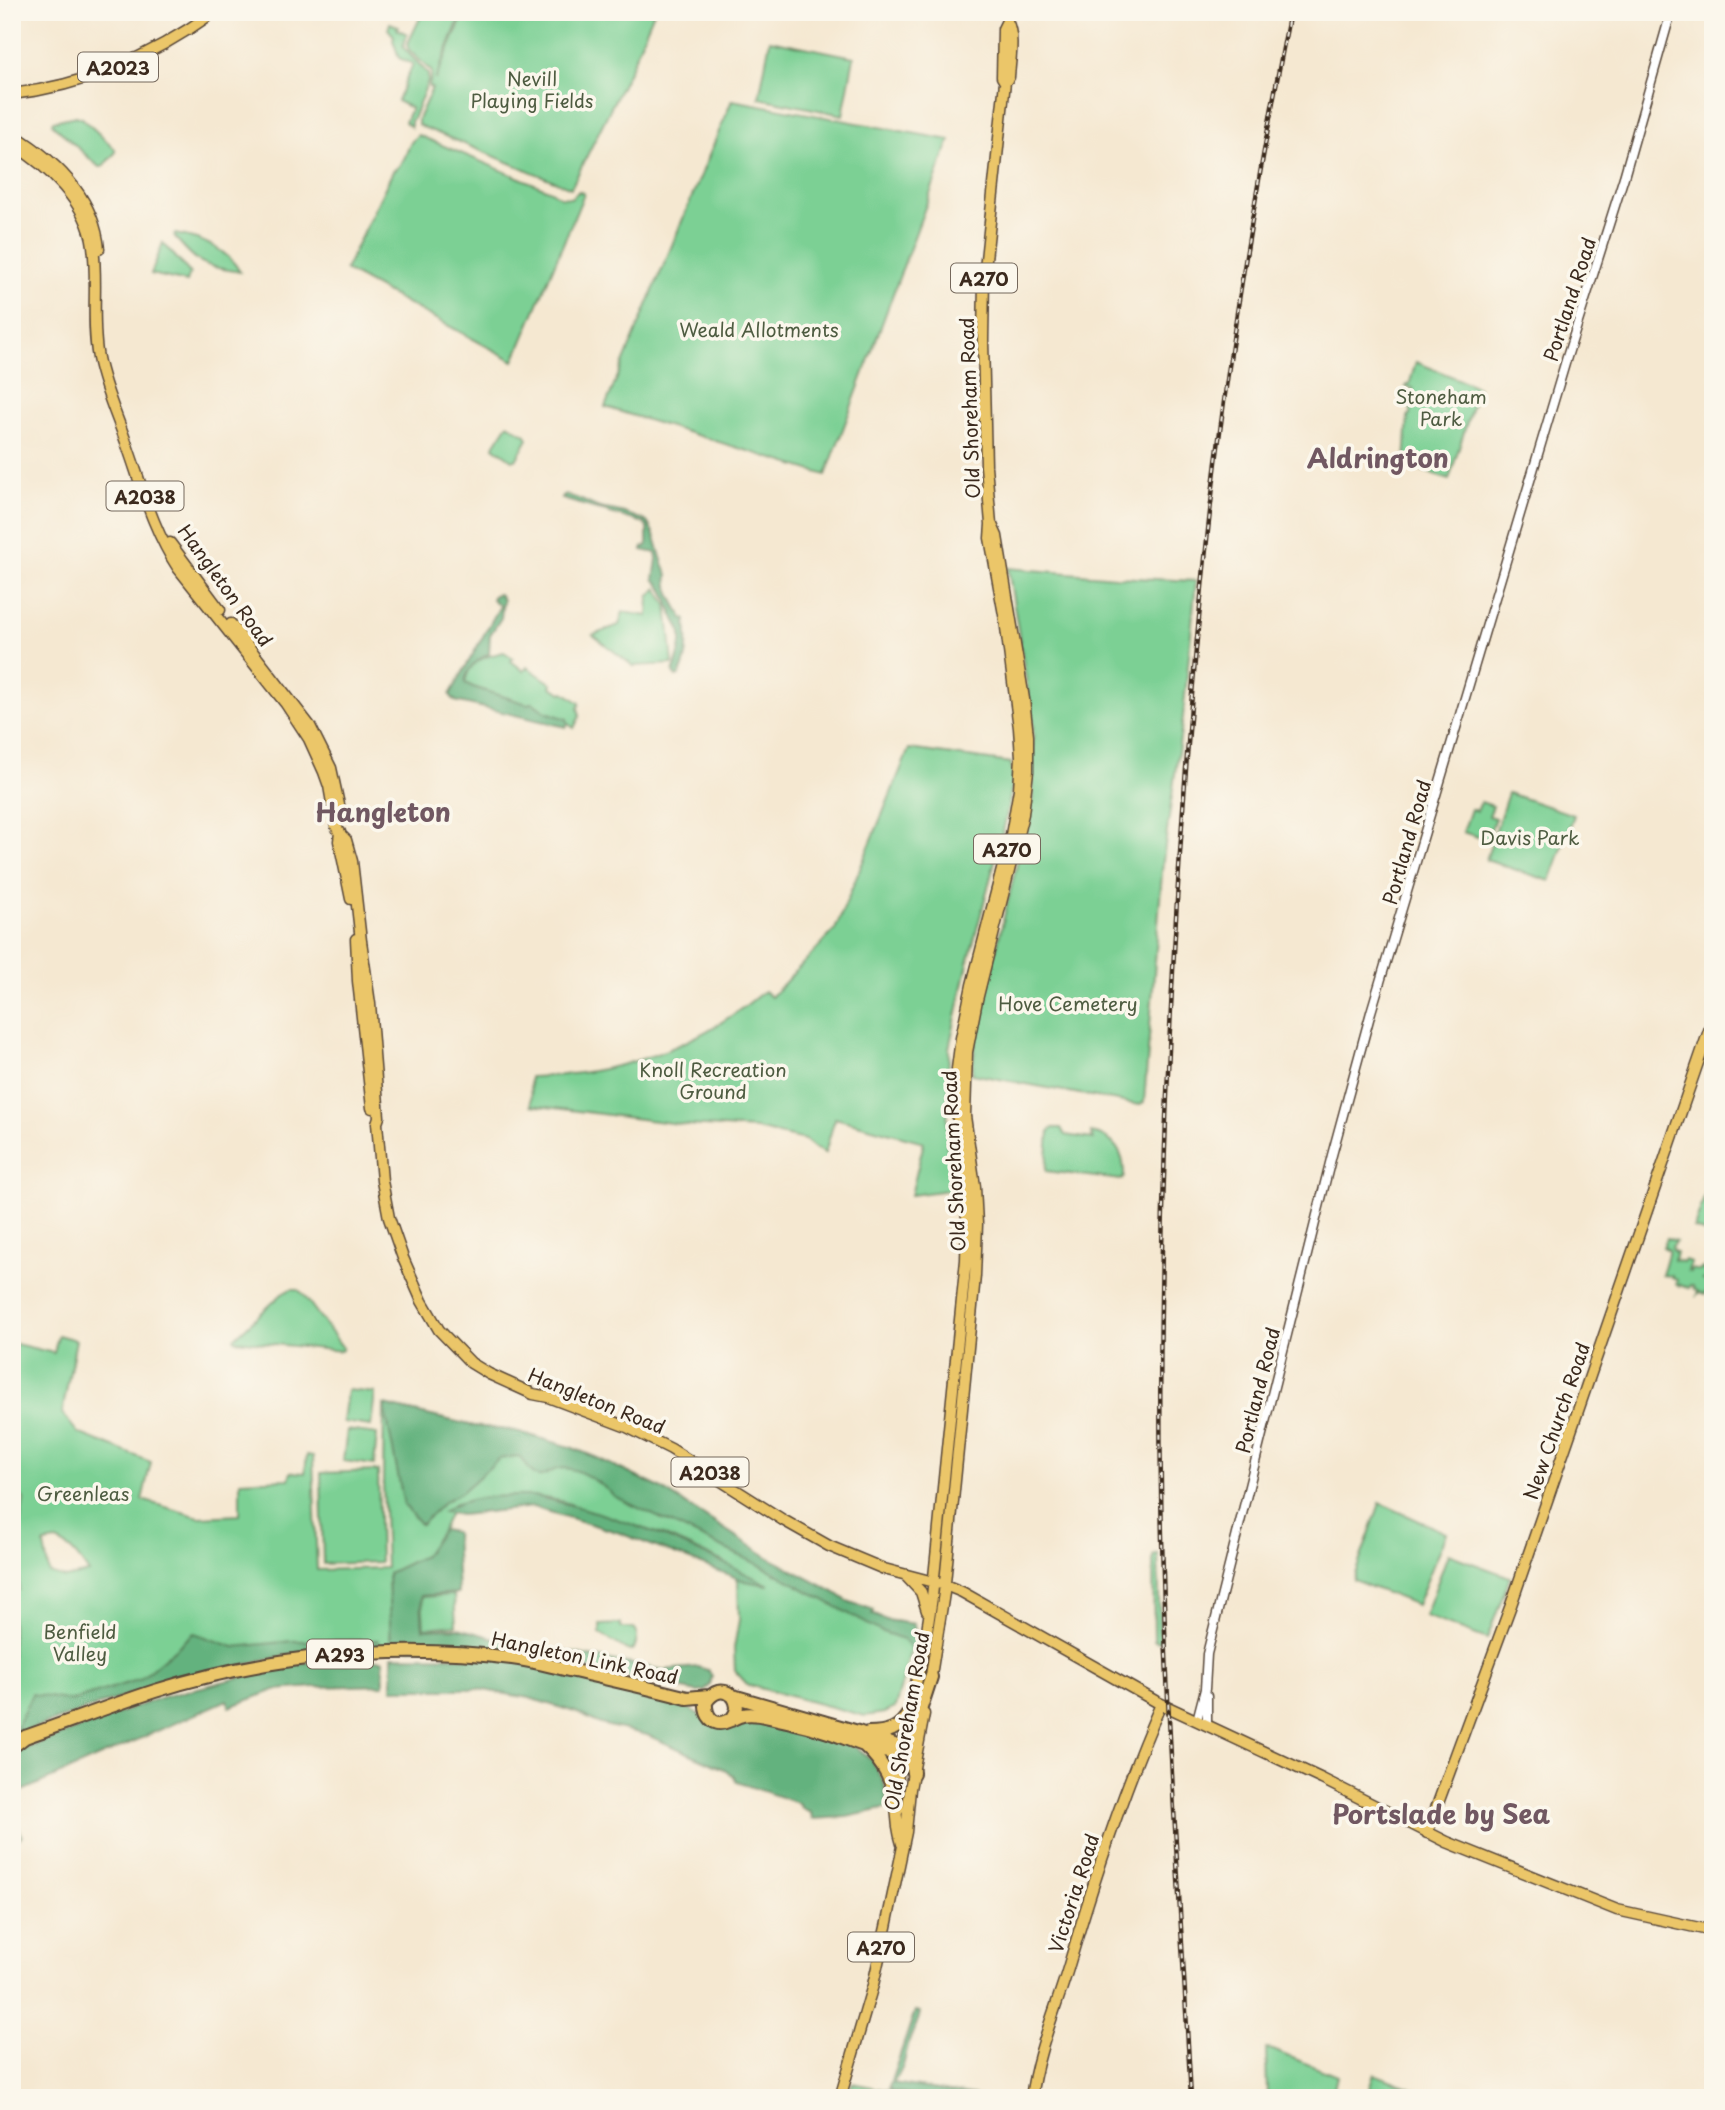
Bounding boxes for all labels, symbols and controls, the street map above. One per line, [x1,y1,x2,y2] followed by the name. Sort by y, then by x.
[78,52,158,82] road number: A2023
[471,64,593,114] park label: Nevill Playing Fields
[1536,233,1602,365] street label: Portland Road
[951,264,1017,292] road number: A270
[679,315,839,343] park label: Weald Allotments
[952,317,986,499] street label: Old Shoreham Road
[1395,382,1487,432] park label: Stoneham Park
[1307,438,1449,477] district label: Aldrington
[106,482,184,510] road number: A2038
[172,518,280,652] street label: Hangleton Road
[1375,776,1437,908] street label: Portland Road
[315,792,451,831] district label: Hangleton
[1480,823,1580,851] park label: Davis Park
[974,834,1040,864] road number: A270
[998,989,1138,1017] park label: Hove Cemetery
[639,1055,787,1105] park label: Knoll Recreation Ground
[934,1070,972,1252] street label: Old Shoreham Road
[1228,1324,1286,1456] street label: Portland Road
[1516,1338,1596,1504] street label: New Church Road
[524,1360,670,1440] street label: Hangleton Road
[672,1457,748,1486] road number: A2038
[37,1479,129,1507] park label: Greenleas
[43,1617,117,1667] park label: Benfield Valley
[489,1624,681,1690] street label: Hangleton Link Road
[876,1629,936,1813] street label: Old Shoreham Road
[307,1639,373,1668] road number: A293
[1332,1794,1551,1833] district label: Portslade by Sea
[1041,1830,1105,1956] street label: Victoria Road
[848,1933,914,1962] road number: A270

